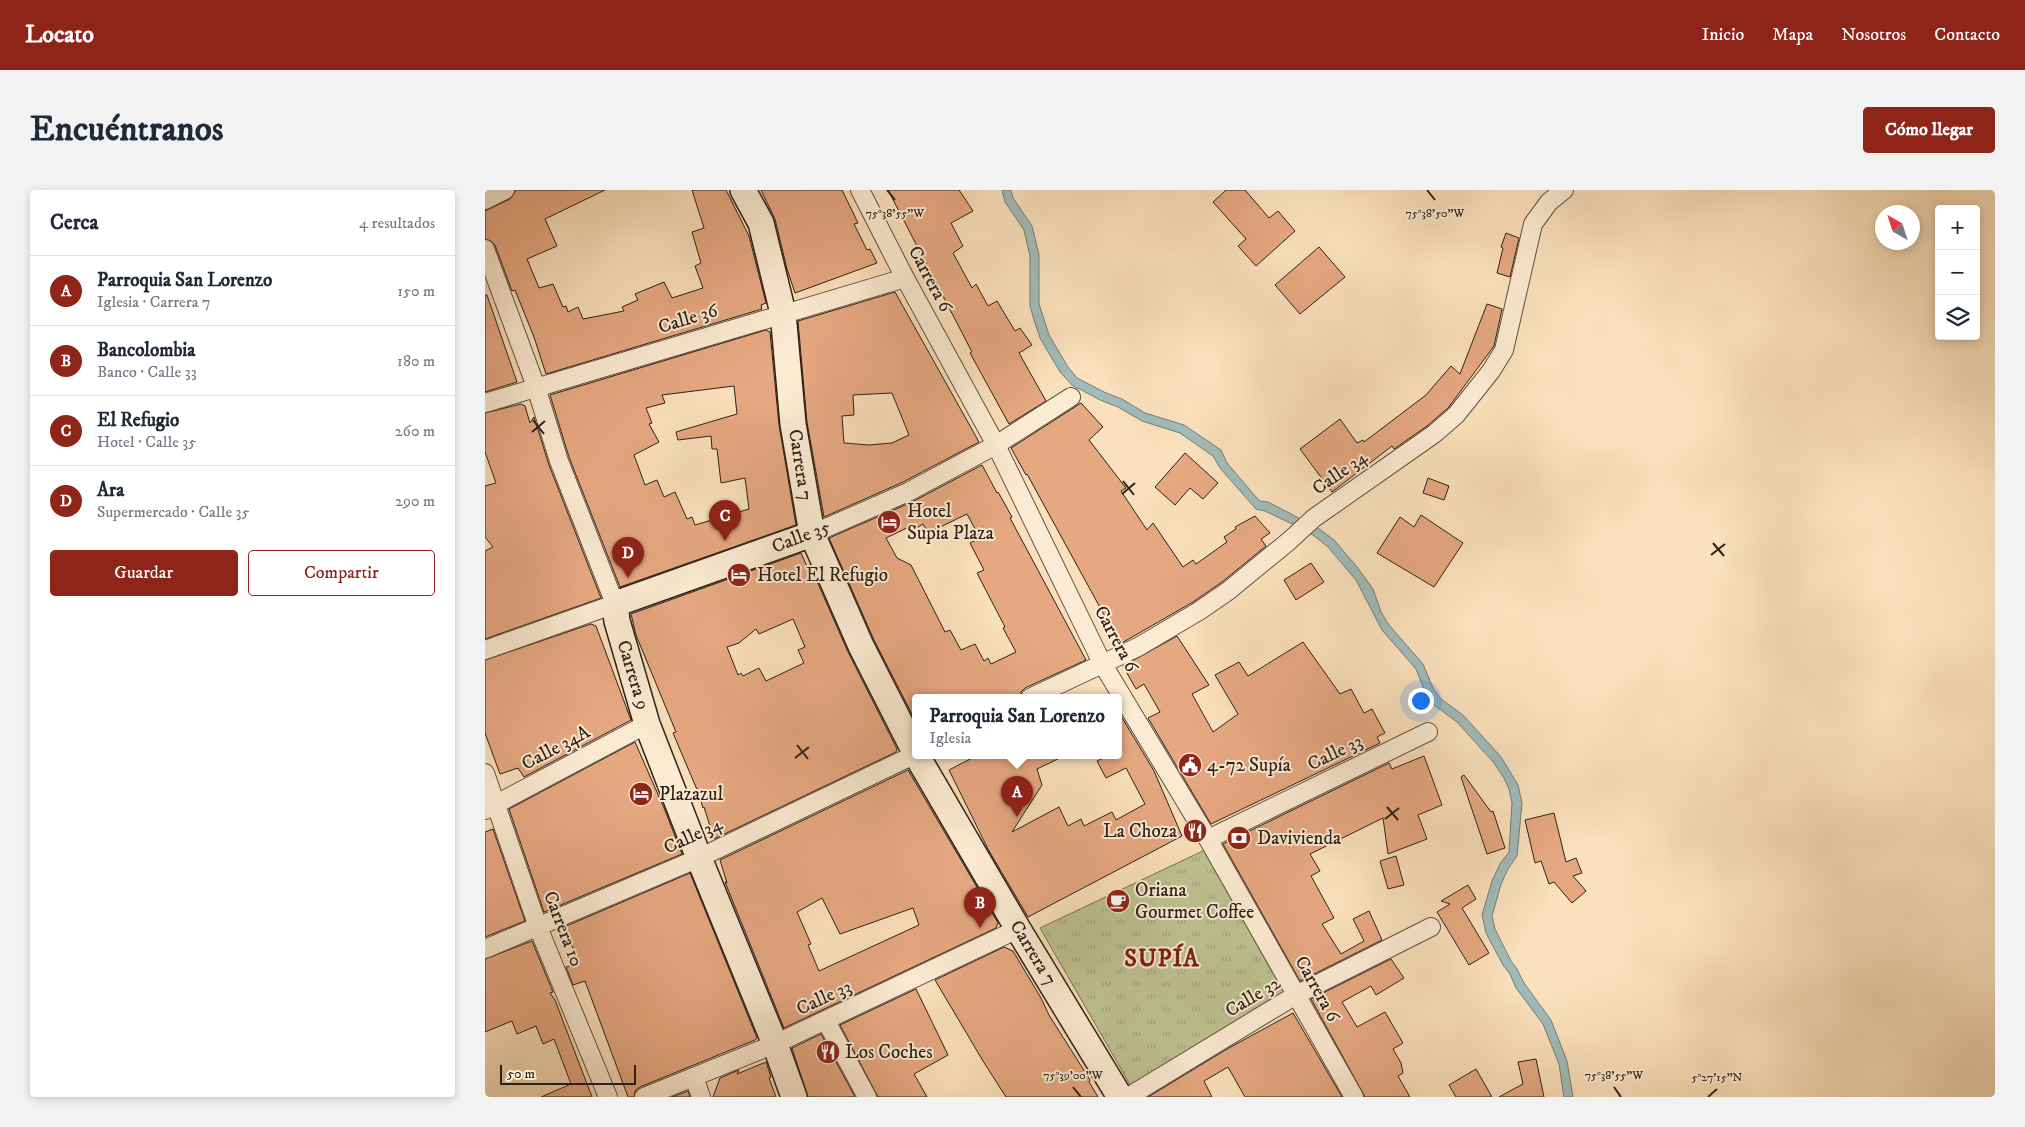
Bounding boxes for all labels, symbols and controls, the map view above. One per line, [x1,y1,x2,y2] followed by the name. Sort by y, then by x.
[25,20,94,50] text: Locato
[1702,24,1744,46] text: Inicio
[1772,24,1813,46] text: Mapa
[1841,24,1906,46] text: Nosotros
[1934,24,2000,46] text: Contacto
[1863,107,1995,153] button: Cómo llegar
[30,108,224,152] text: Encuéntranos
[1875,205,1920,250] north arrow
[1935,205,1980,340] map controls
[1935,205,1980,250] button: +
[866,206,925,221] text: 75°38'55"W
[1406,206,1466,221] text: 75°38'50"W
[50,210,98,236] text: Cerca
[359,213,435,233] text: 4 resultados
[903,242,958,317] street label: Carrera 6
[1935,250,1980,295] button: −
[97,269,272,292] text: Parroquia San Lorenzo
[61,281,71,301] text: A
[397,281,435,301] text: 150 m
[97,292,210,312] text: Iglesia · Carrera 7
[1935,295,1980,340] button: layers
[655,299,722,339] street label: Calle 36
[97,339,195,362] text: Bancolombia
[61,351,71,371] text: B
[397,351,435,371] text: 180 m
[97,362,197,382] text: Banco · Calle 33
[97,409,179,432] text: El Refugio
[61,421,71,441] text: C
[395,421,435,441] text: 260 m
[783,428,817,502] street label: Carrera 7
[97,432,196,452] text: Hotel · Calle 35
[1308,445,1373,500] street label: Calle 34
[97,479,124,502] text: Ara
[60,491,72,511] text: D
[395,491,435,511] text: 290 m
[709,500,741,541] pin: C
[907,500,994,545] place label: Hotel Supia Plaza
[97,502,249,522] text: Supermercado · Calle 35
[876,509,902,535] hotel icon: Hotel Supia Plaza
[769,515,834,559] street label: Calle 35
[612,537,644,578] pin: D
[50,550,238,596] button: Guardar
[248,550,435,596] button: Compartir
[726,562,752,588] hotel icon: Hotel El Refugio
[757,564,888,587] place label: Hotel El Refugio
[1089,602,1144,677] street label: Carrera 6
[612,637,654,713] street label: Carrera 9
[1408,688,1434,714] your location
[912,694,1122,759] popup
[929,705,1105,728] text: Parroquia San Lorenzo
[518,720,595,776] street label: Calle 34A
[929,728,971,748] text: Iglesia
[1304,730,1366,776] street label: Calle 33
[1177,752,1203,778] public building icon: 4-72 Supía
[1207,754,1291,777] place label: 4-72 Supía
[1001,776,1033,817] pin: A
[628,781,654,807] hotel icon: Plazazul
[659,783,723,806] place label: Plazazul
[660,812,727,860] street label: Calle 34
[1182,818,1208,844] restaurant icon: La Choza
[1103,820,1177,843] place label: La Choza
[1226,825,1252,851] bank icon: Davivienda
[1257,827,1341,850] place label: Davivienda
[1135,879,1254,924] place label: Oriana Gourmet Coffee
[964,887,996,928] pin: B
[538,888,588,970] street label: Carrera 10
[1105,888,1131,914] cafe icon: Oriana Gourmet Coffee
[1005,916,1061,990] street label: Carrera 7
[1124,943,1200,974] district label: SUPÍA
[1290,952,1345,1027] street label: Carrera 6
[1221,971,1285,1022] street label: Calle 32
[793,975,855,1021] street label: Calle 33
[815,1039,841,1065] restaurant icon: Los Coches
[845,1041,933,1064] place label: Los Coches
[500,1062,636,1085] scale bar
[507,1065,535,1083] text: 50 m
[1043,1068,1104,1083] text: 75°39'00"W
[1585,1068,1644,1083] text: 75°38'55"W
[1692,1070,1743,1085] text: 5°27'15"N

